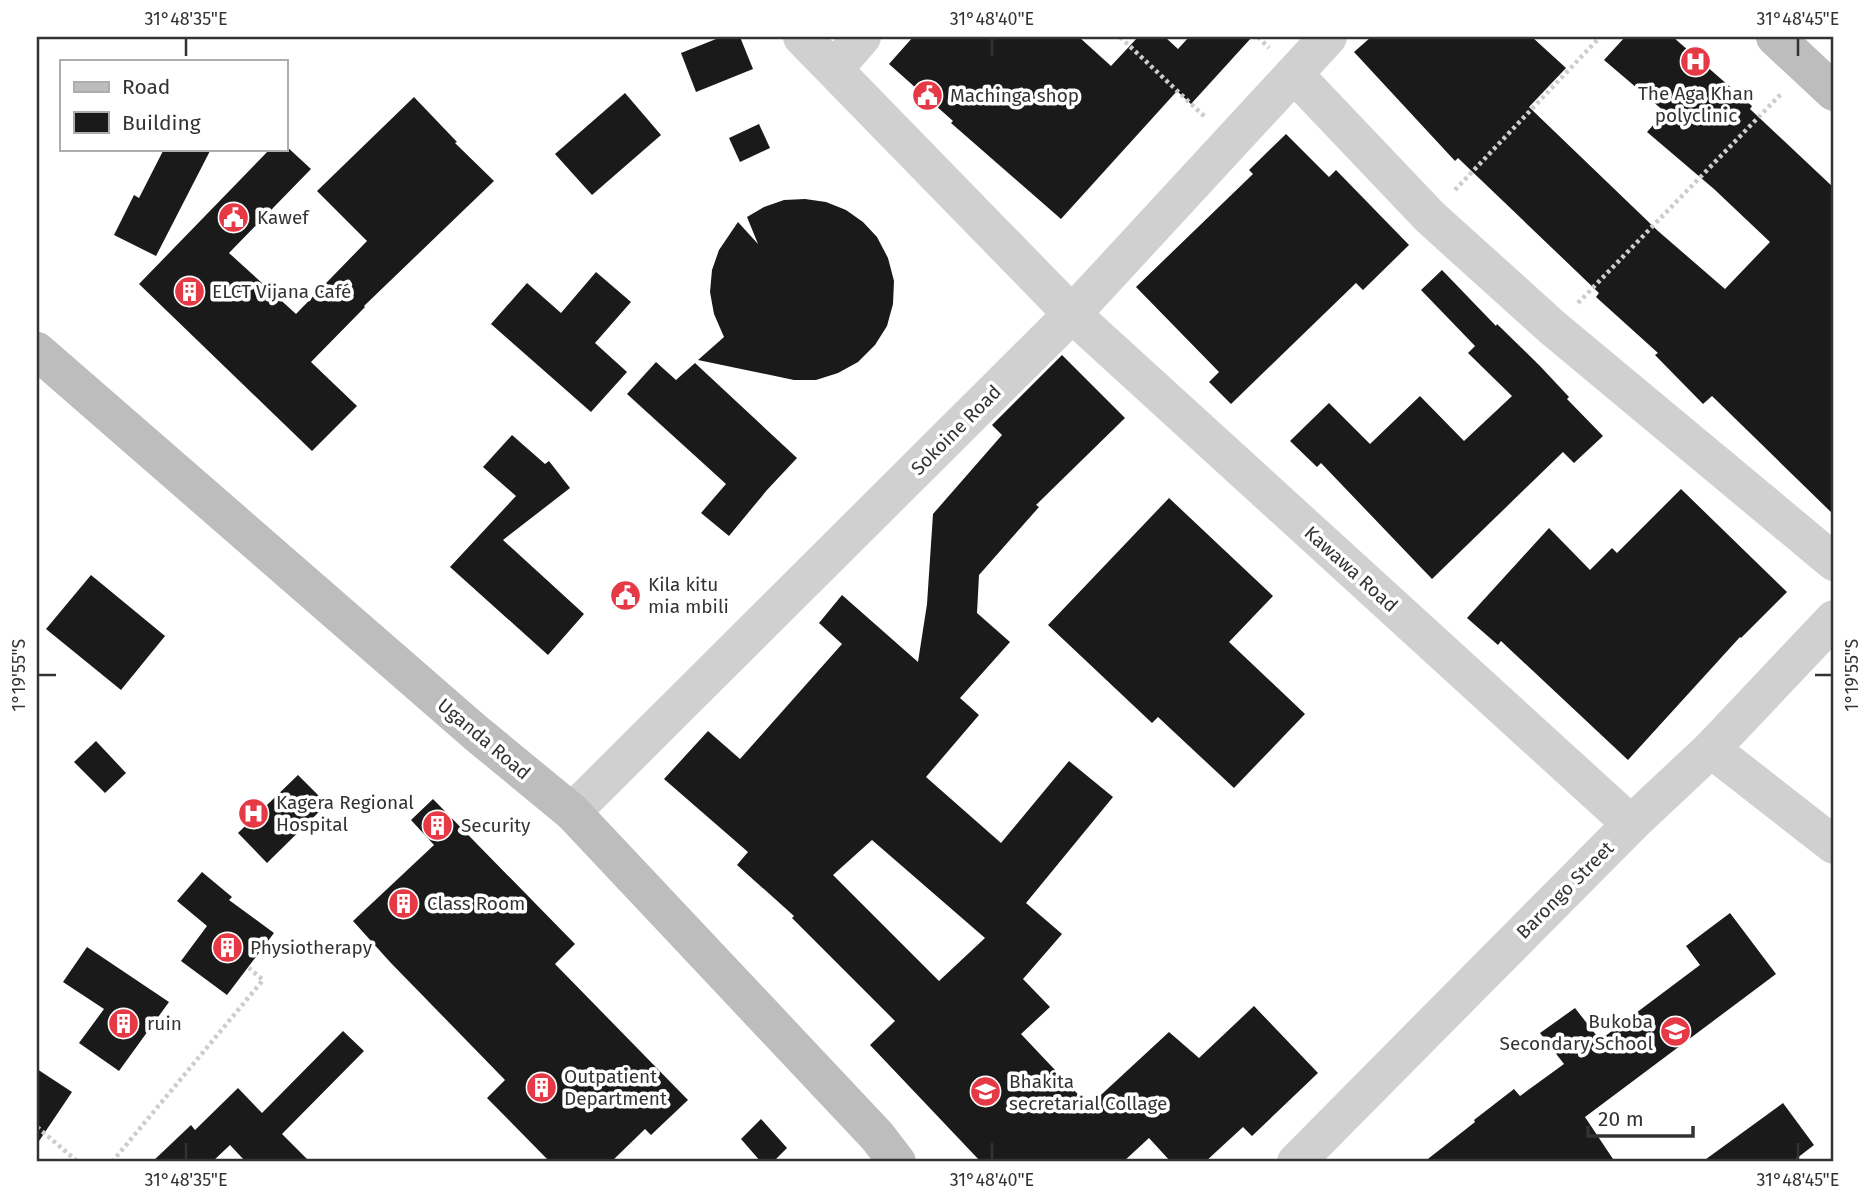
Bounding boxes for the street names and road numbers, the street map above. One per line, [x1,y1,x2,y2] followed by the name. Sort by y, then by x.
[906,380,1006,480] street label: Sokoine Road
[1300,521,1402,617] street label: Kawawa Road
[433,694,535,784] street label: Uganda Road
[1512,836,1619,943] street label: Barongo Street

